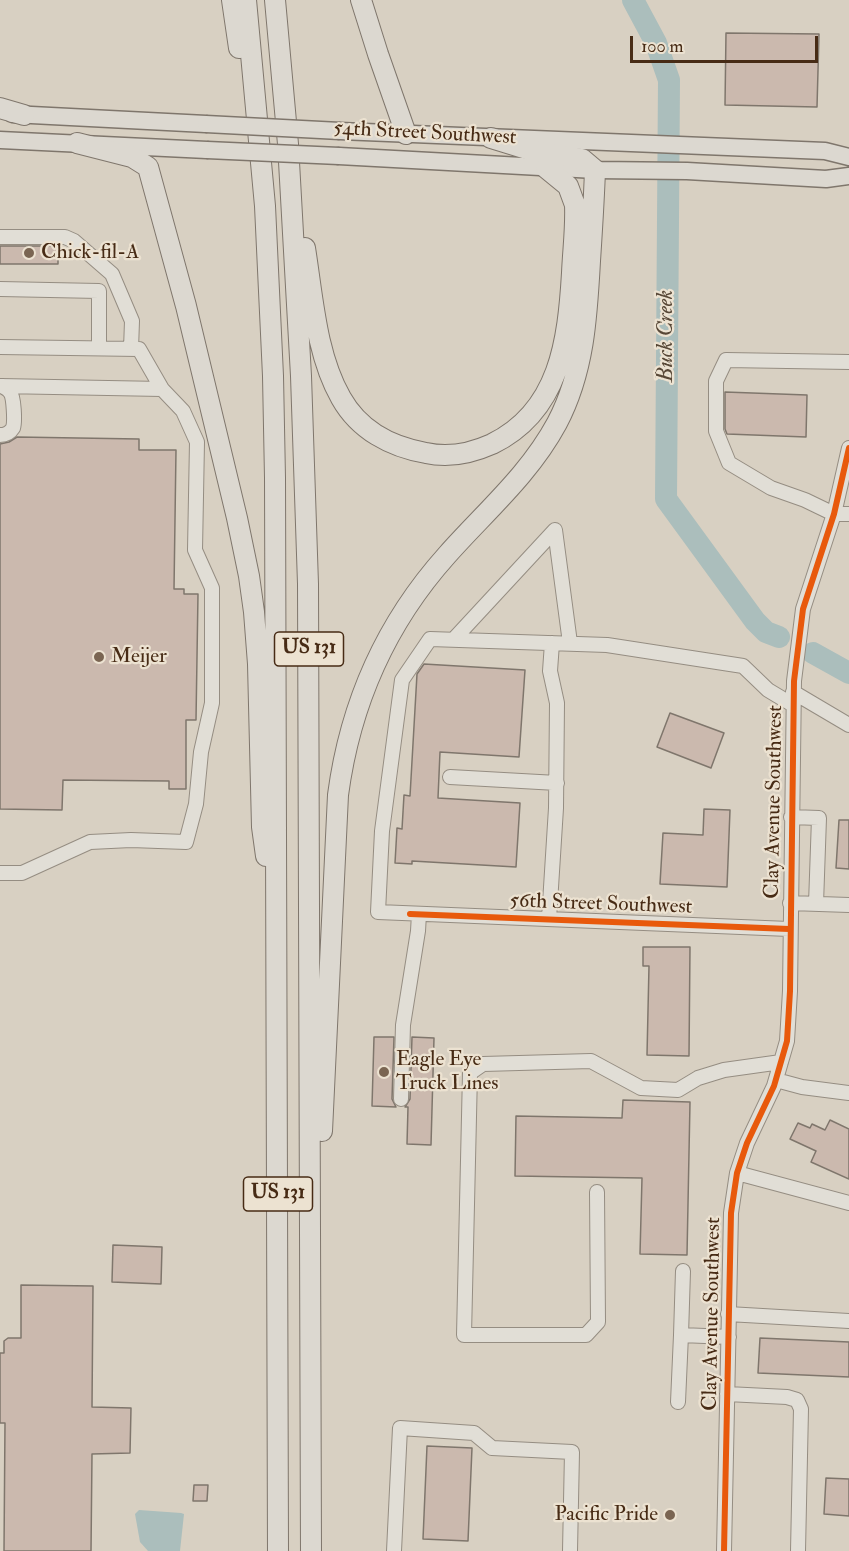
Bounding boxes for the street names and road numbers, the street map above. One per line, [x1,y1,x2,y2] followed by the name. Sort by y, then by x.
[333,117,517,151] street label: 54th Street Southwest
[274,632,344,666] road number: US 131
[761,705,789,899] street label: Clay Avenue Southwest
[509,889,693,921] street label: 56th Street Southwest
[244,1177,312,1211] road number: US 131
[699,1217,727,1411] street label: Clay Avenue Southwest

